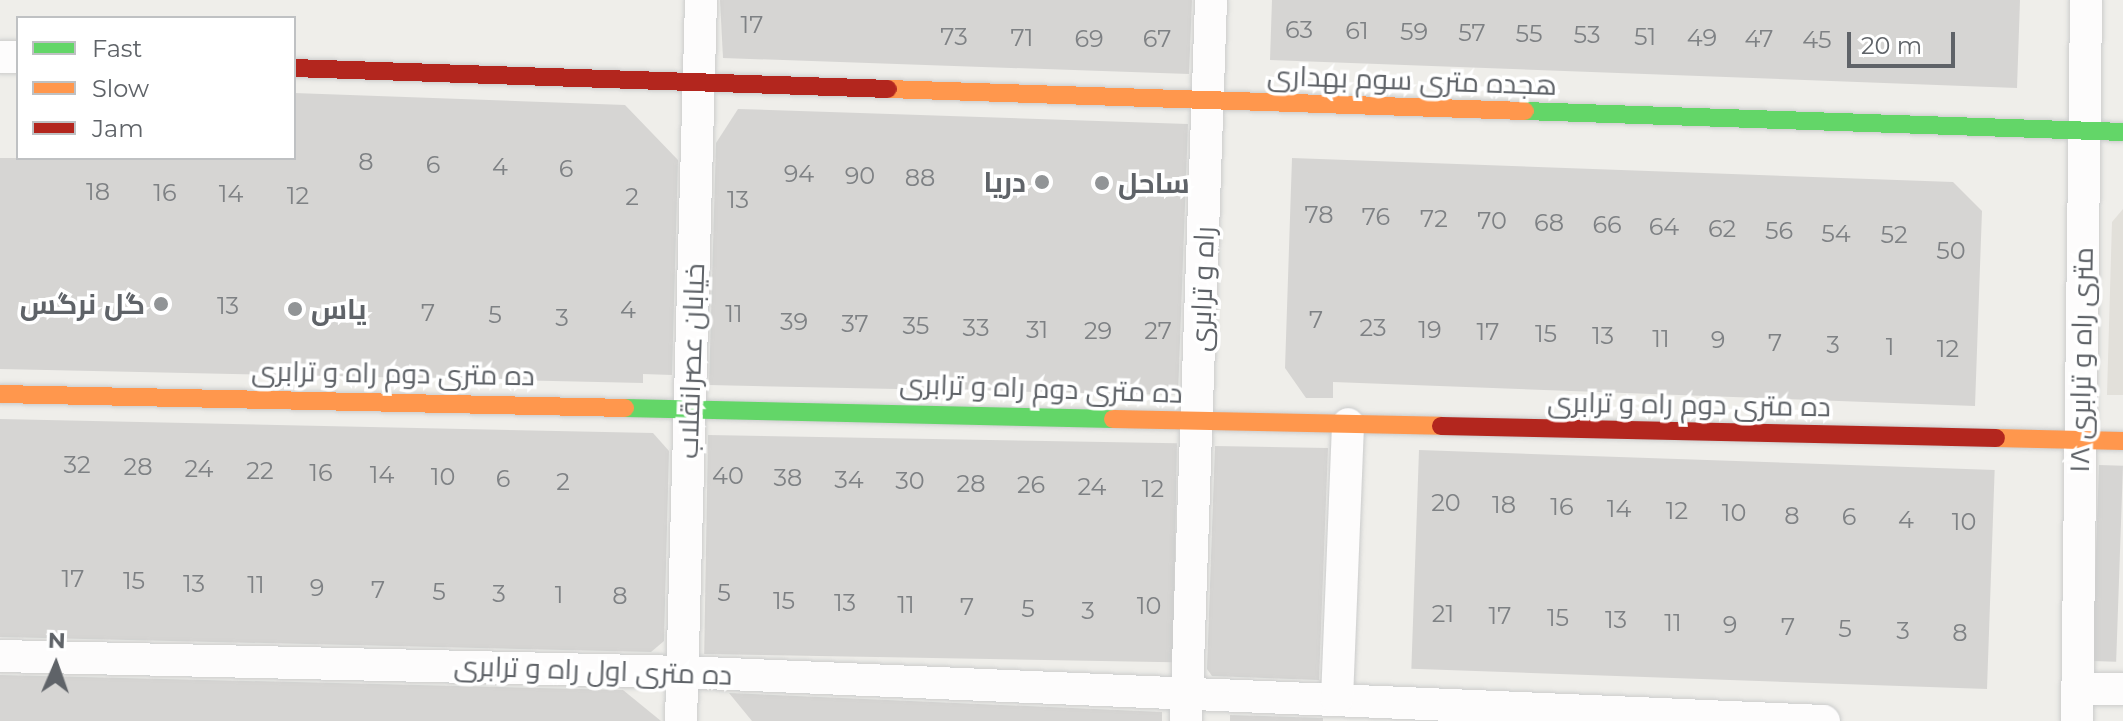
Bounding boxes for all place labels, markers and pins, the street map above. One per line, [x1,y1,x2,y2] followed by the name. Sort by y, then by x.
[983,165,1026,199] place label: دریا
[1118,166,1190,200] place label: ساحل
[1033,173,1051,191] marker: دریا
[1093,174,1111,192] marker: ساحل
[20,287,145,321] place label: گل نرگس
[311,292,367,326] place label: یاس
[152,295,170,313] marker: گل نرگس
[286,300,304,318] marker: یاس

